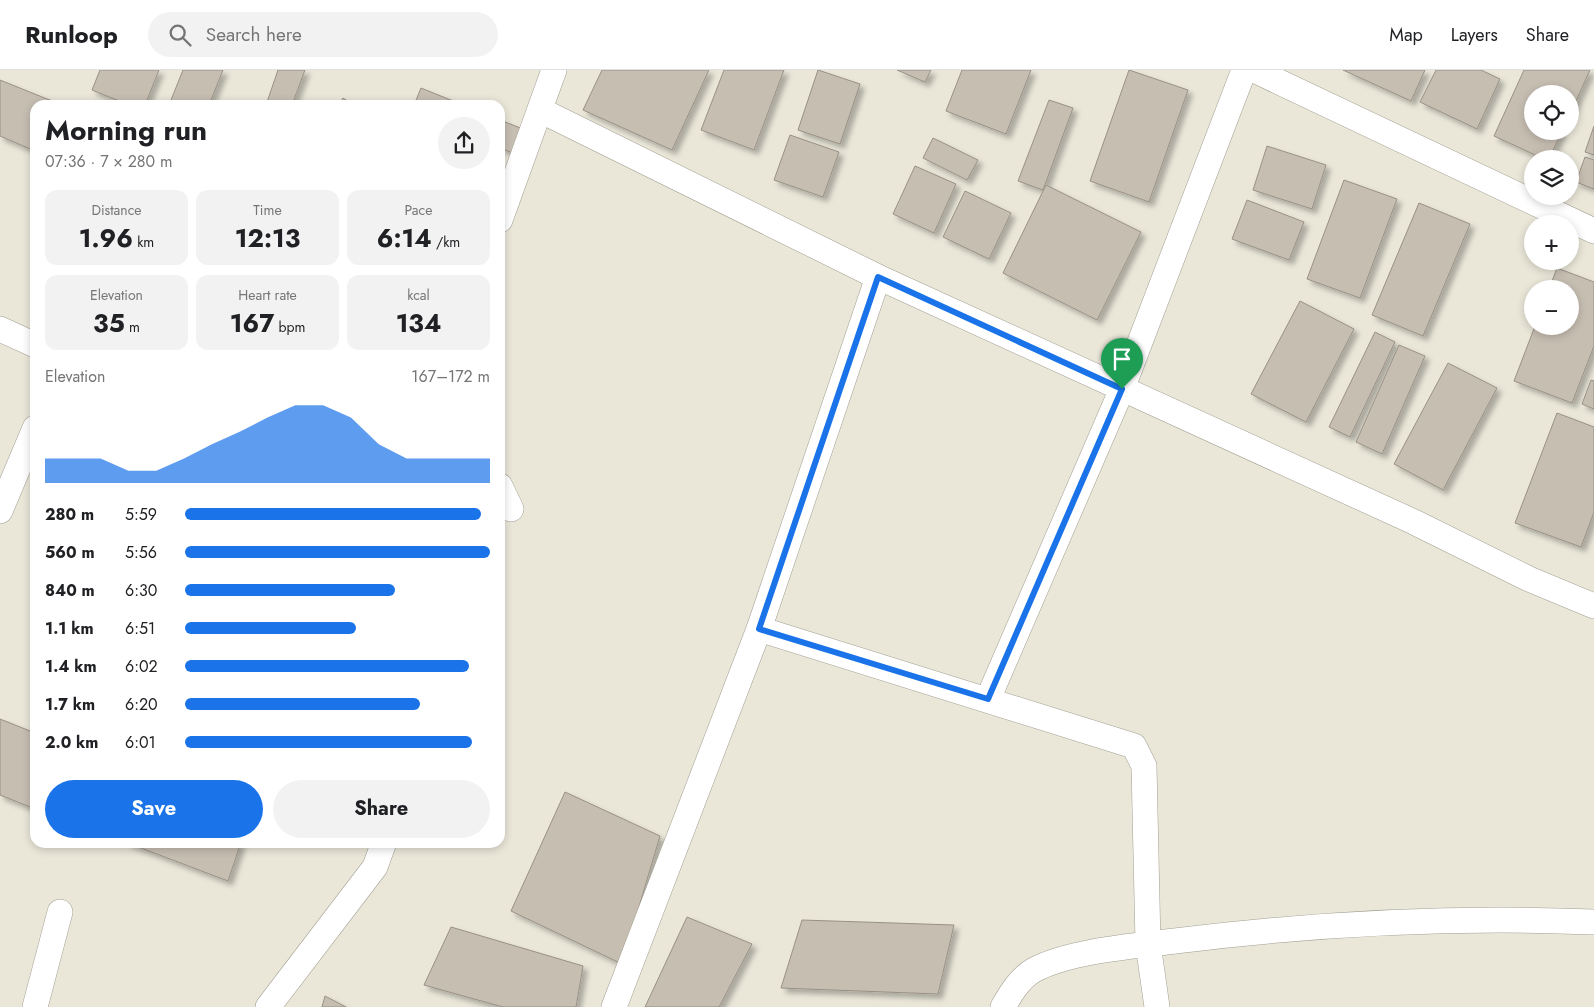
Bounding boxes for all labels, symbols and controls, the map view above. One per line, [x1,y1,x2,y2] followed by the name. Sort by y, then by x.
[148,12,498,57] search box
[25,17,118,52] text: Runloop
[166,21,194,49] icon: search
[206,21,302,48] text: Search here
[1389,22,1423,48] text: Map
[1451,22,1498,48] text: Layers
[1526,22,1569,48] text: Share
[1524,85,1579,335] map controls
[1524,85,1579,140] button: locate
[45,110,207,151] text: Morning run
[438,117,490,169] button: share
[45,150,172,173] text: 07:36 · 7 × 280 m
[1524,150,1579,205] button: layers
[91,200,142,220] text: Distance
[253,200,282,220] text: Time
[405,200,432,220] text: Pace
[1524,215,1579,270] button: +
[79,220,133,256] text: 1.96
[235,220,300,256] text: 12:13
[377,220,432,256] text: 6:14
[133,232,154,252] text: km
[432,232,460,252] text: /km
[1524,280,1579,335] button: −
[90,285,143,305] text: Elevation
[238,285,297,305] text: Heart rate
[407,285,430,305] text: kcal
[93,305,125,341] text: 35
[230,305,274,341] text: 167
[396,305,441,341] text: 134
[125,317,140,337] text: m
[274,317,305,337] text: bpm
[1101,338,1143,389] pin
[1108,345,1136,373] icon: arrive
[45,365,105,388] text: Elevation
[411,365,490,388] text: 167–172 m
[45,503,94,526] text: 280 m
[125,503,157,526] text: 5:59
[45,541,95,564] text: 560 m
[125,541,157,564] text: 5:56
[45,579,95,602] text: 840 m
[125,579,157,602] text: 6:30
[45,617,94,640] text: 1.1 km
[125,617,155,640] text: 6:51
[45,655,97,678] text: 1.4 km
[125,655,158,678] text: 6:02
[45,693,95,716] text: 1.7 km
[125,693,158,716] text: 6:20
[45,731,98,754] text: 2.0 km
[125,731,156,754] text: 6:01
[45,780,263,838] button: Save
[273,780,490,838] button: Share

